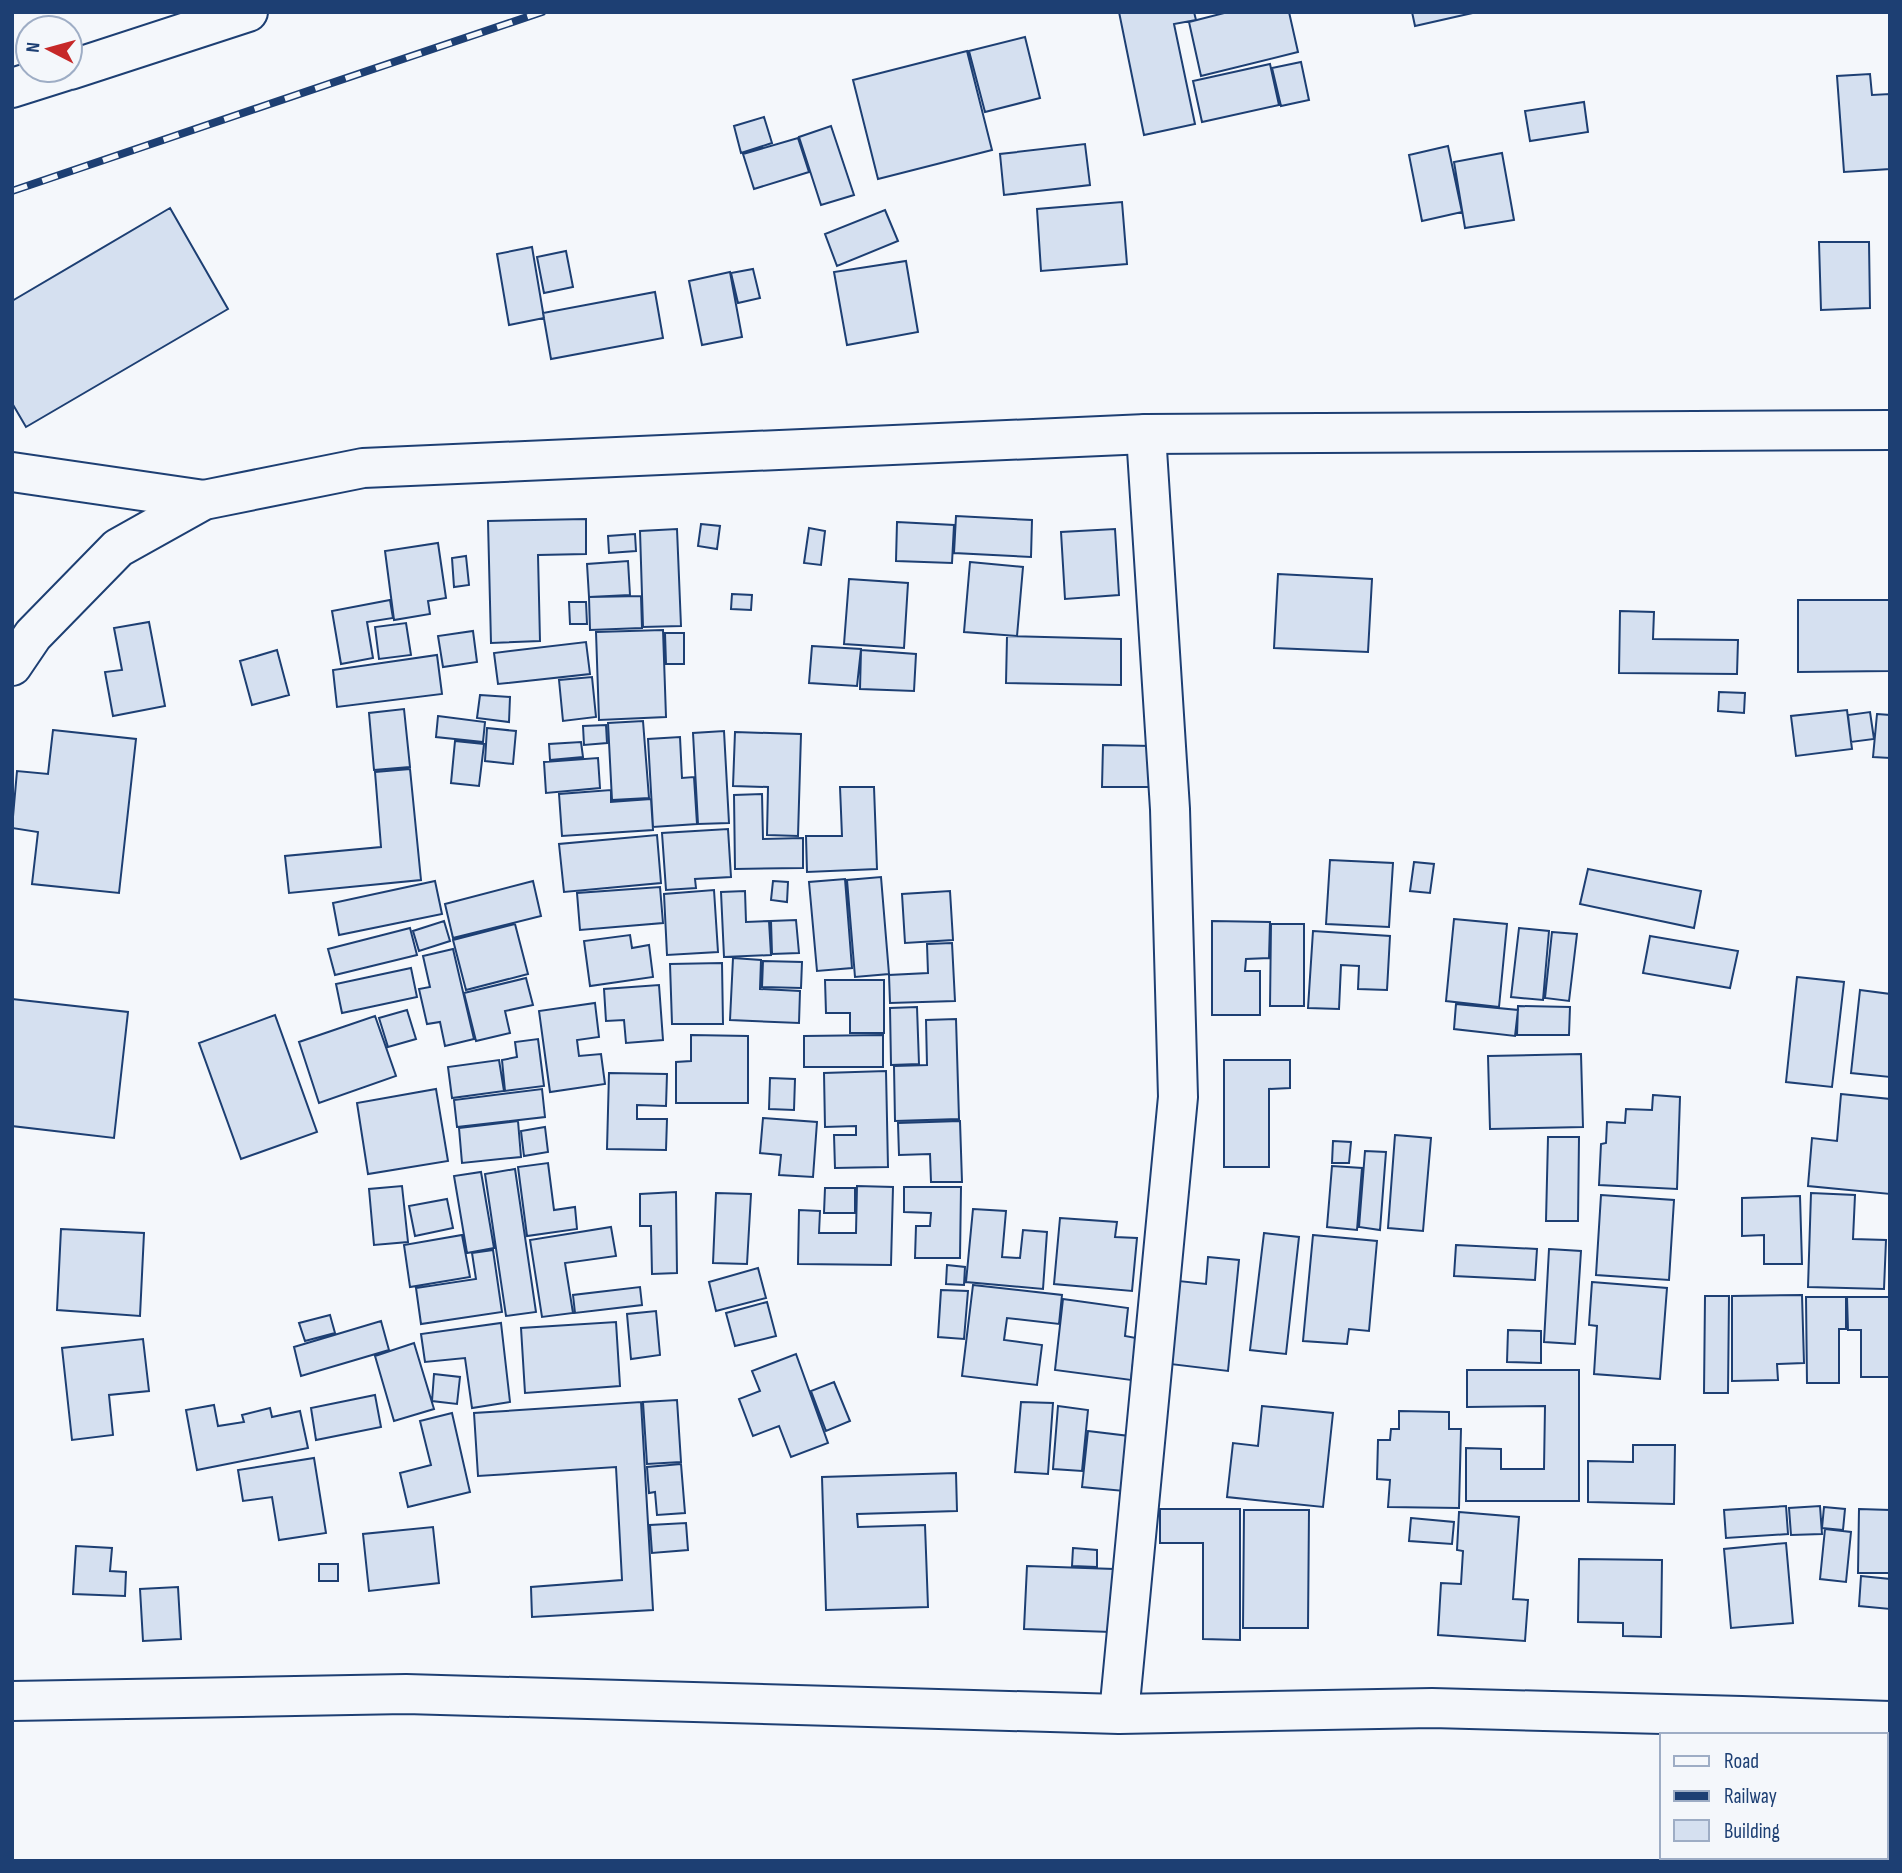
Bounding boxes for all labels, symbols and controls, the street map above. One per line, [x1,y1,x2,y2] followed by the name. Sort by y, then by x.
[14,14,84,84] north arrow
[22,41,46,54] text: N
[1660,1733,1888,1859] legend
[1724,1749,1759,1774] text: Road
[1724,1784,1777,1809] text: Railway
[1724,1819,1780,1844] text: Building

